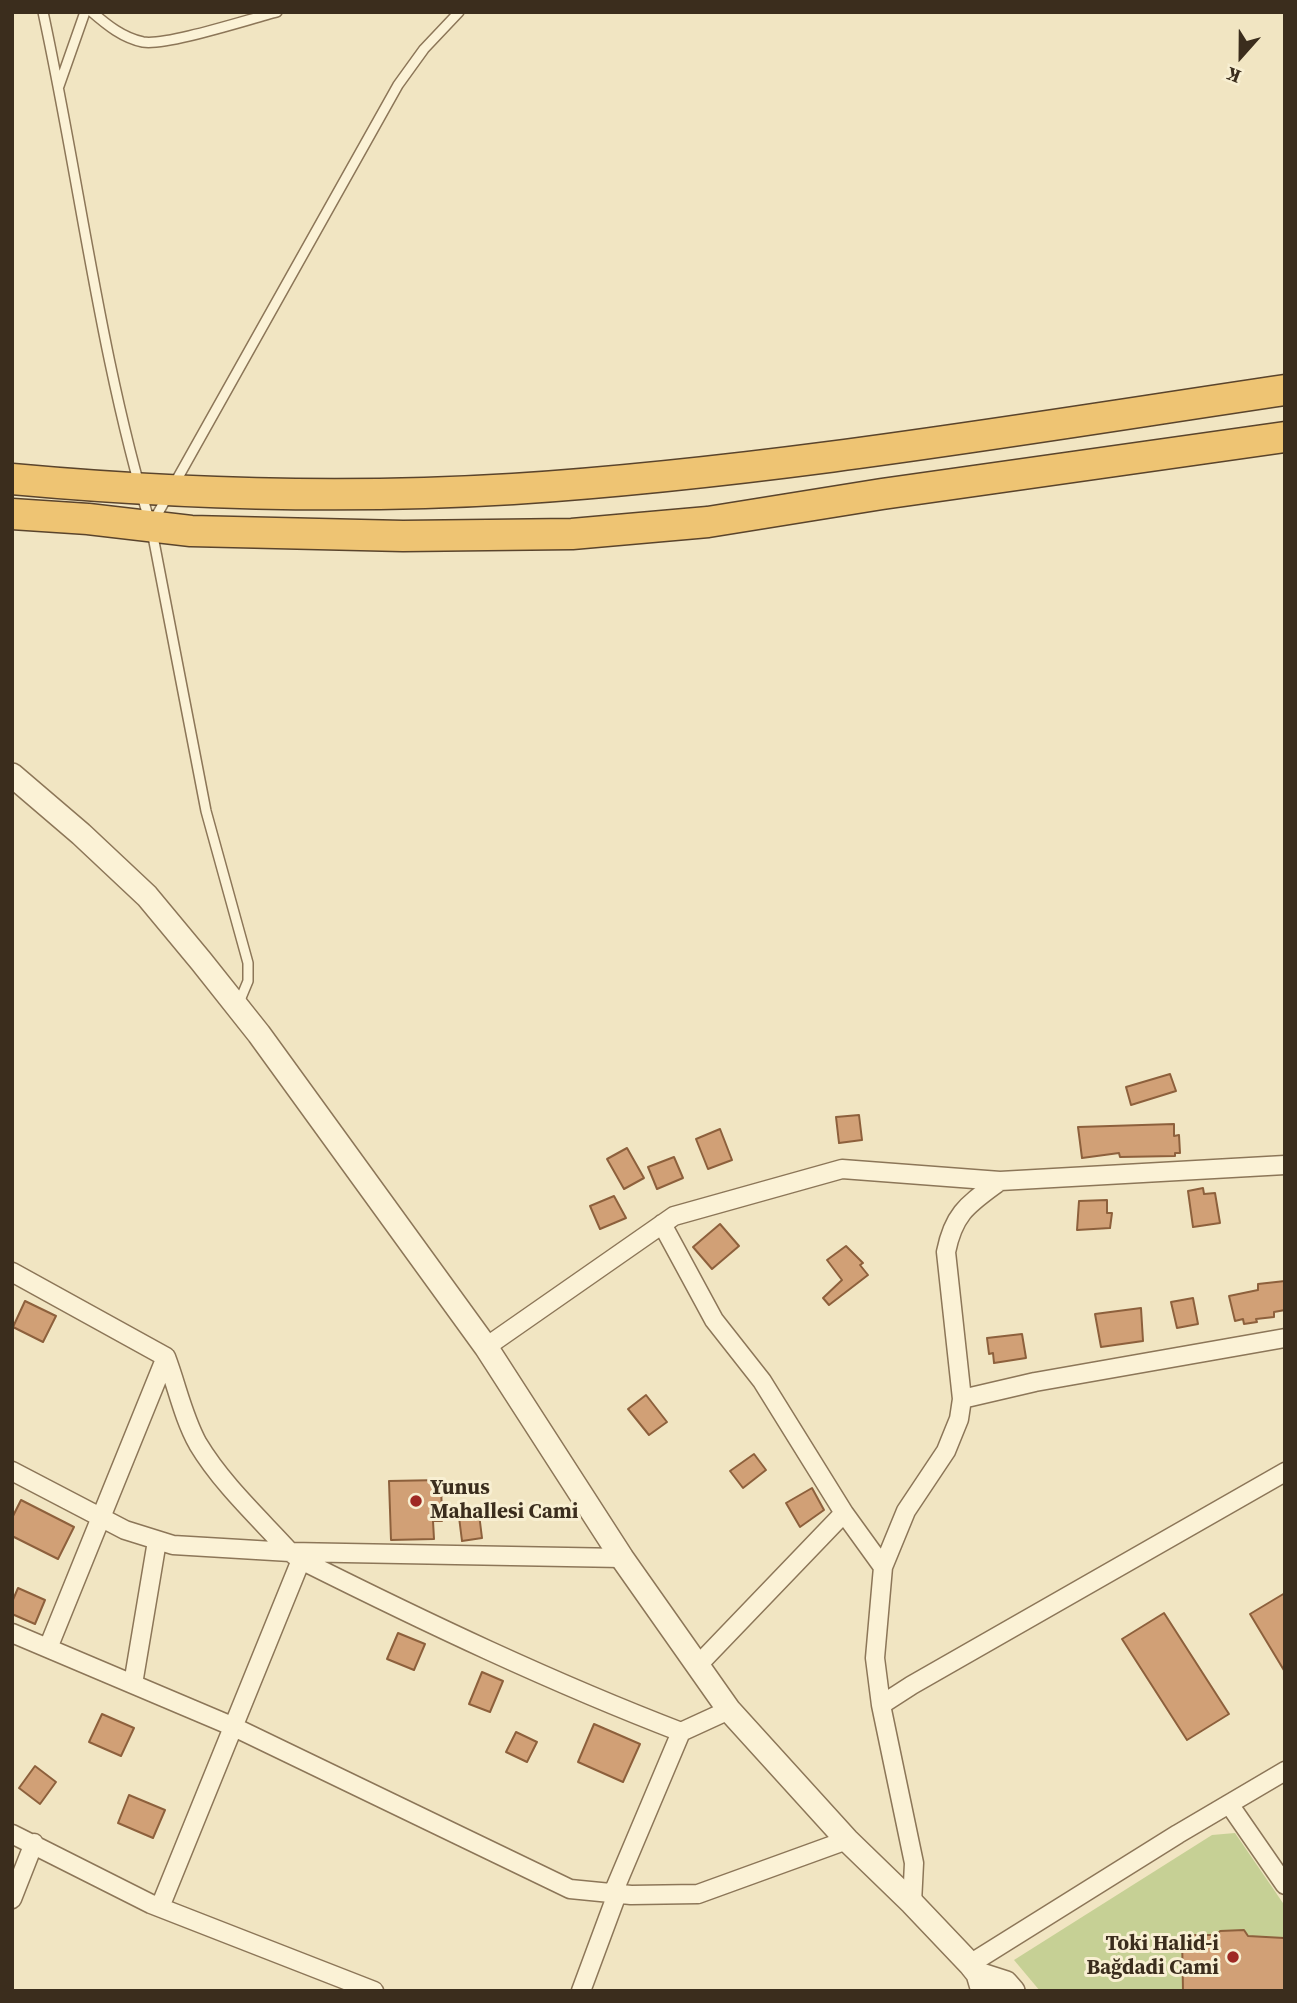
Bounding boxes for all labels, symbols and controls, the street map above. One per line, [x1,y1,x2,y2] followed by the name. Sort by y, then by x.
[1206,21,1276,91] north arrow
[1223,61,1244,90] text: K
[430,1476,578,1526] place label: Yunus Mahallesi Cami
[408,1493,424,1509] marker: Yunus Mahallesi Cami
[1086,1932,1219,1982] place label: Toki Halid-i Bağdadi Cami
[1225,1949,1241,1965] marker: Toki Halid-i Bağdadi Cami

